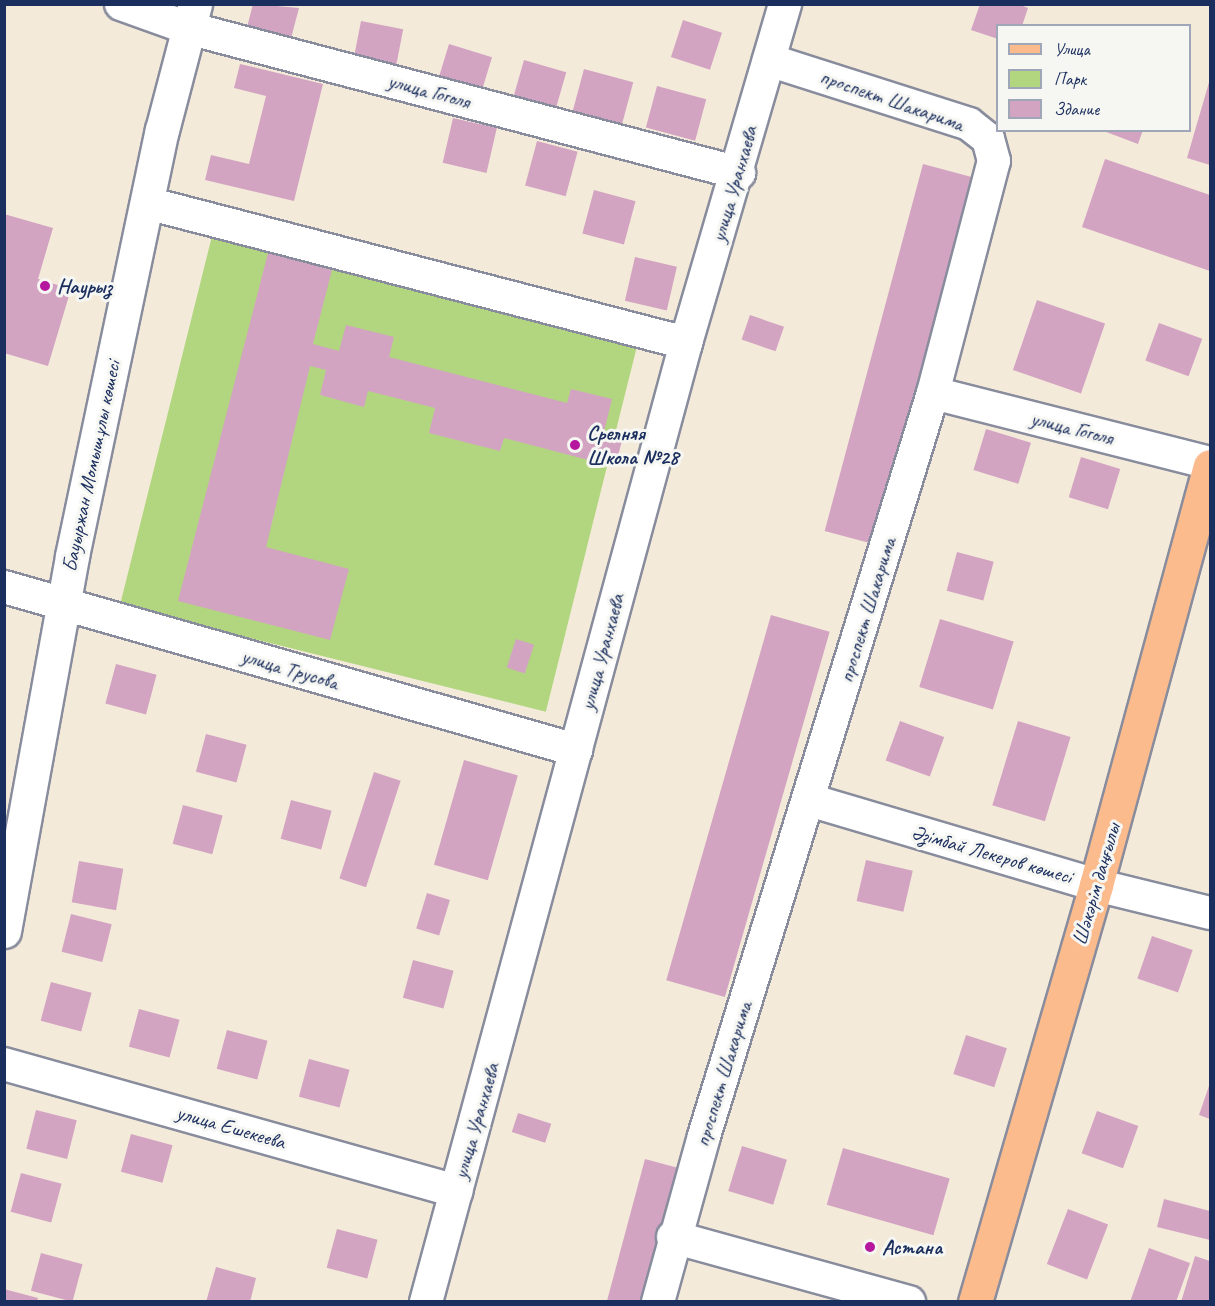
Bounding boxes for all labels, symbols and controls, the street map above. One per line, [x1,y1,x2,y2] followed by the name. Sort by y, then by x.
[996,24,1191,132] legend
[1054,38,1090,60] text: Улица
[818,64,966,136] street label: проспект Шакарима
[386,68,472,114] street label: улица Гоголя
[1054,68,1086,90] text: Парк
[1054,98,1099,120] text: Здание
[705,123,763,245] street label: улица Уранхаева
[57,273,112,299] place label: Наурыз
[38,279,52,293] marker: Наурыз
[56,358,126,574] street label: Бауыржан Момышұлы көшесі
[1029,406,1115,450] street label: улица Гоголя
[587,420,678,470] place label: Срелняя Школа №28
[568,438,582,452] marker: Срелняя Школа №28
[833,535,901,685] street label: проспект Шакарима
[574,591,630,713] street label: улица Уранхаева
[240,643,340,695] street label: улица Трусова
[909,819,1075,889] street label: Әзімбай Лекеров көшесі
[1066,820,1126,948] street label: Шәкәрім даңғылы
[689,999,757,1149] street label: проспект Шакарима
[447,1060,505,1182] street label: улица Уранхаева
[173,1099,289,1155] street label: улица Ешекеева
[882,1234,942,1260] place label: Астана
[863,1240,877,1254] marker: Астана

